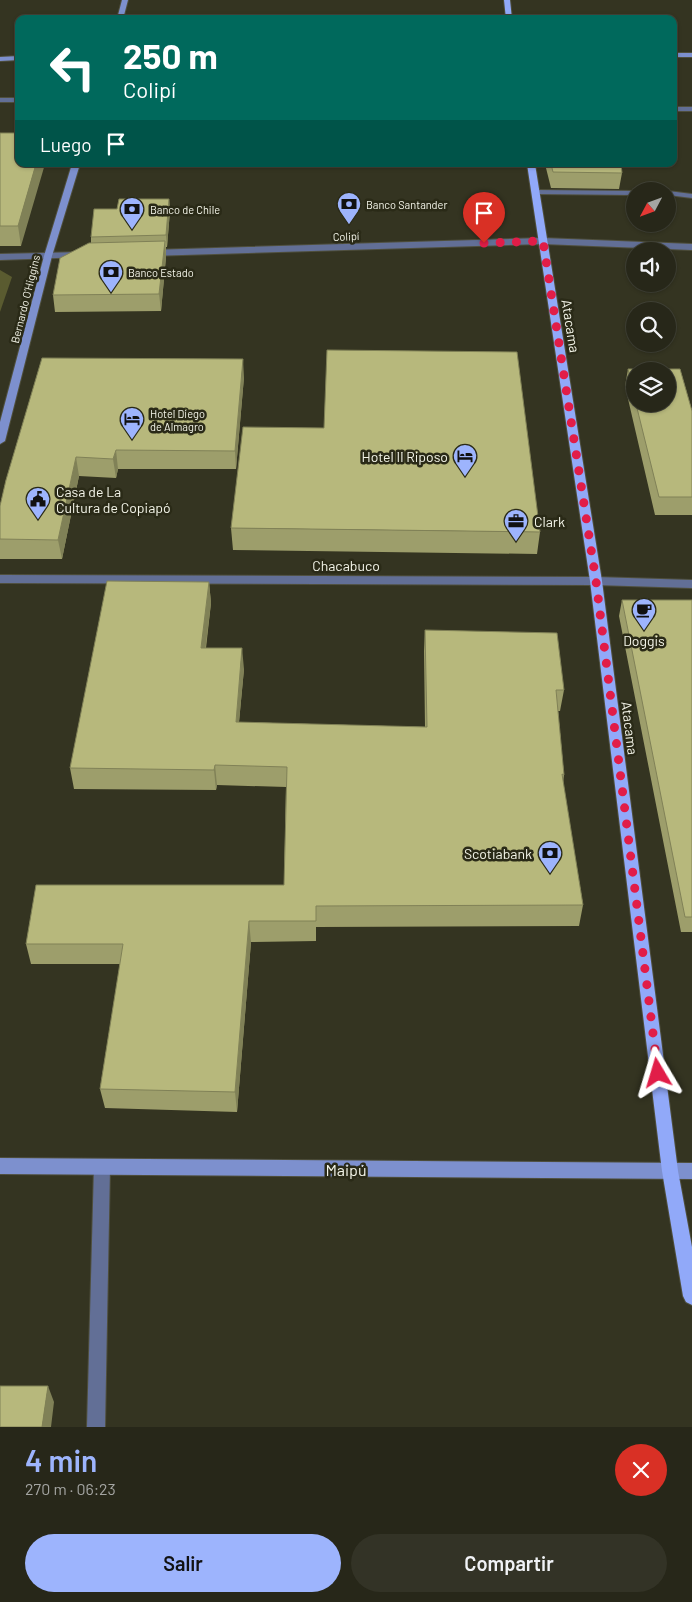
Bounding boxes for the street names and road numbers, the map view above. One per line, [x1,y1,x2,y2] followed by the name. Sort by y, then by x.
[333,229,360,243] street label: Colipí
[8,253,42,345] street label: Bernardo O'Higgins
[558,298,584,354] street label: Atacama
[312,557,380,574] street label: Chacabuco
[618,700,642,756] street label: Atacama
[325,1160,367,1179] street label: Maipú

